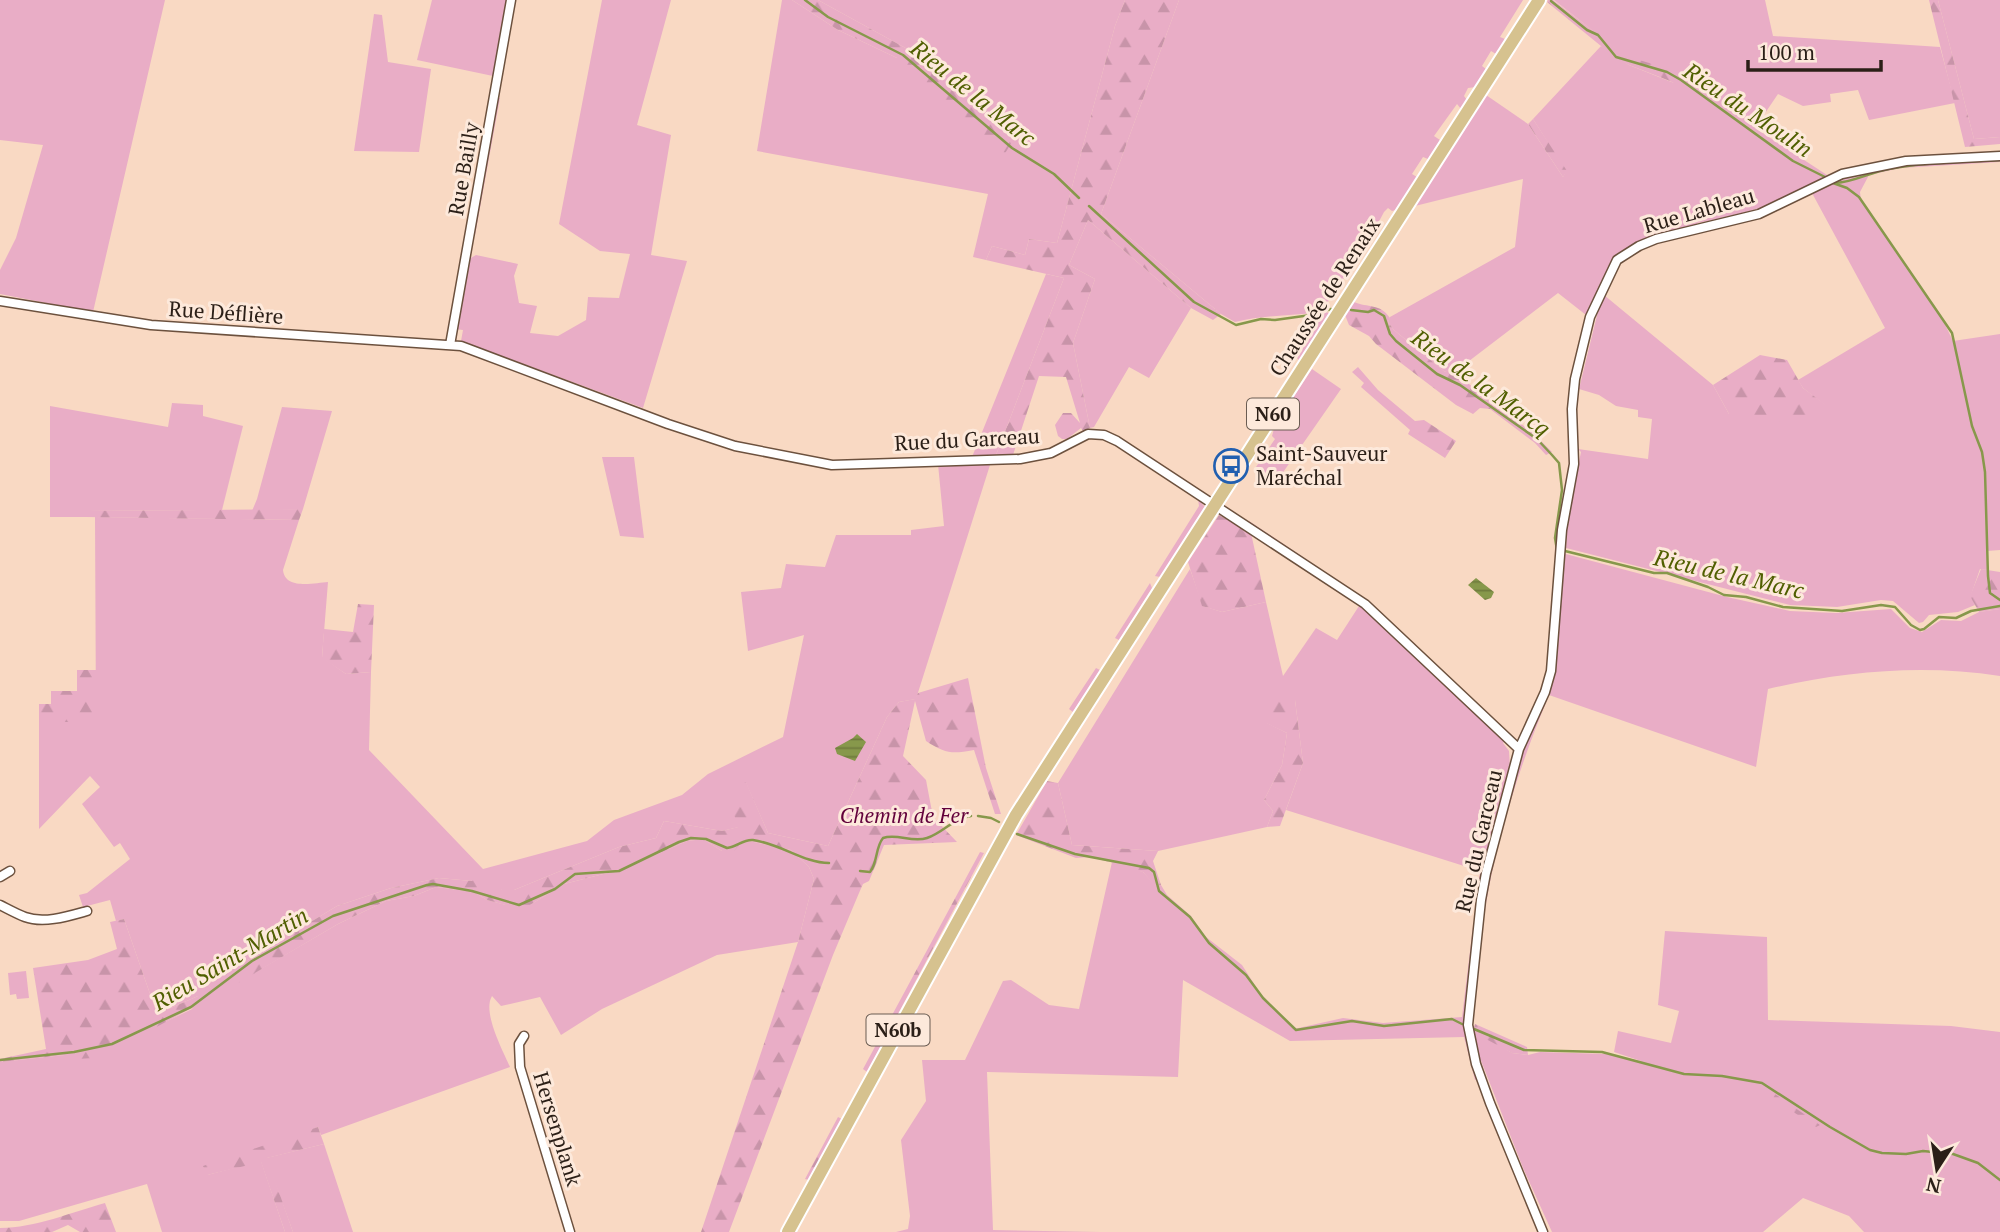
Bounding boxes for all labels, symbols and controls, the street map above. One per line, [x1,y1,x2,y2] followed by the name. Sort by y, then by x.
[1748,28,1881,72] scale bar
[903,32,1042,153] water label: Rieu de la Marc
[1758,38,1815,66] text: 100 m
[1677,55,1819,164] water label: Rieu du Moulin
[441,120,485,218] street label: Rue Bailly
[1640,181,1757,239] street label: Rue Lableau
[1262,212,1386,381] street label: Chaussée de Renaix
[168,294,284,330] street label: Rue Déflière
[1405,321,1557,444] water label: Rieu de la Marcq
[1247,398,1299,430] road number: N60
[893,421,1040,457] street label: Rue du Garceau
[1256,439,1387,491] place label: Saint-Sauveur Maréchal
[1212,447,1250,485] bus stop icon: Saint-Sauveur Maréchal
[1650,541,1807,606] water label: Rieu de la Marc
[1448,767,1508,915] street label: Rue du Garceau
[840,801,969,829] park label: Chemin de Fer
[145,900,314,1018] water label: Rieu Saint-Martin
[866,1014,930,1046] road number: N60b
[527,1068,589,1189] street label: Hersenplank
[1902,1134,1972,1204] north arrow
[1923,1172,1943,1200] text: N

